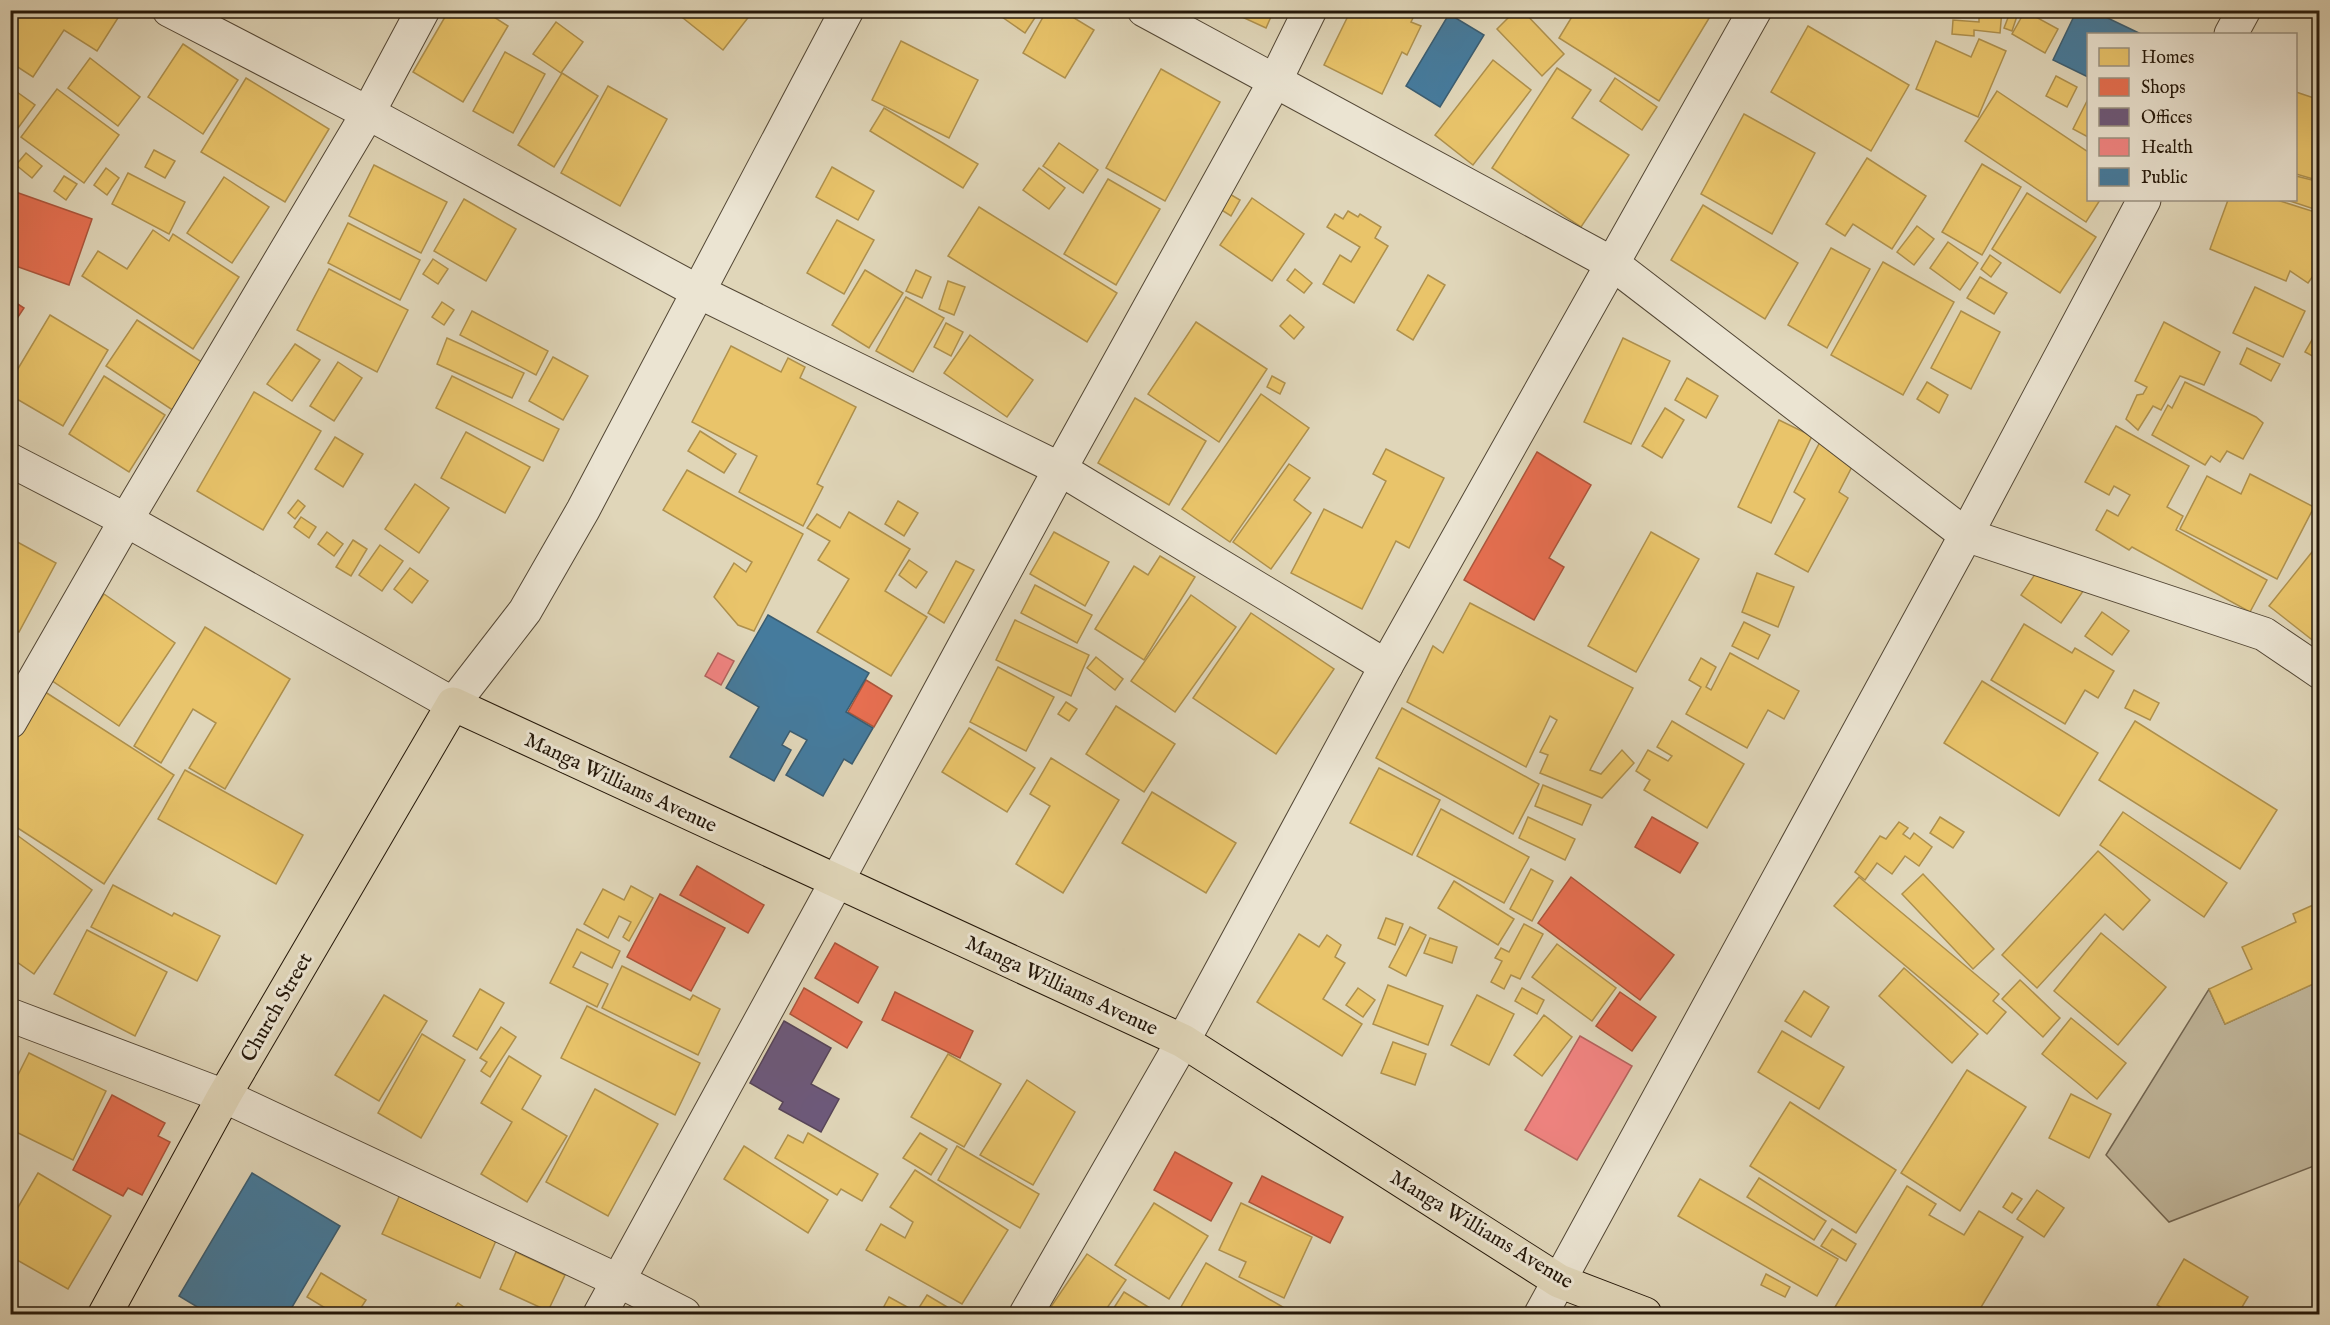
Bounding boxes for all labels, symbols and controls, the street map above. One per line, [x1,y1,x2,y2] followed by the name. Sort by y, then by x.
[2087,33,2297,201] legend
[2141,47,2194,70] text: Homes
[2141,77,2186,100] text: Shops
[2141,107,2192,130] text: Offices
[2141,137,2193,160] text: Health
[2141,167,2188,190] text: Public
[520,727,721,840] street label: Manga Williams Avenue
[961,930,1162,1043] street label: Manga Williams Avenue
[235,948,319,1067] street label: Church Street
[1385,1165,1578,1296] street label: Manga Williams Avenue

